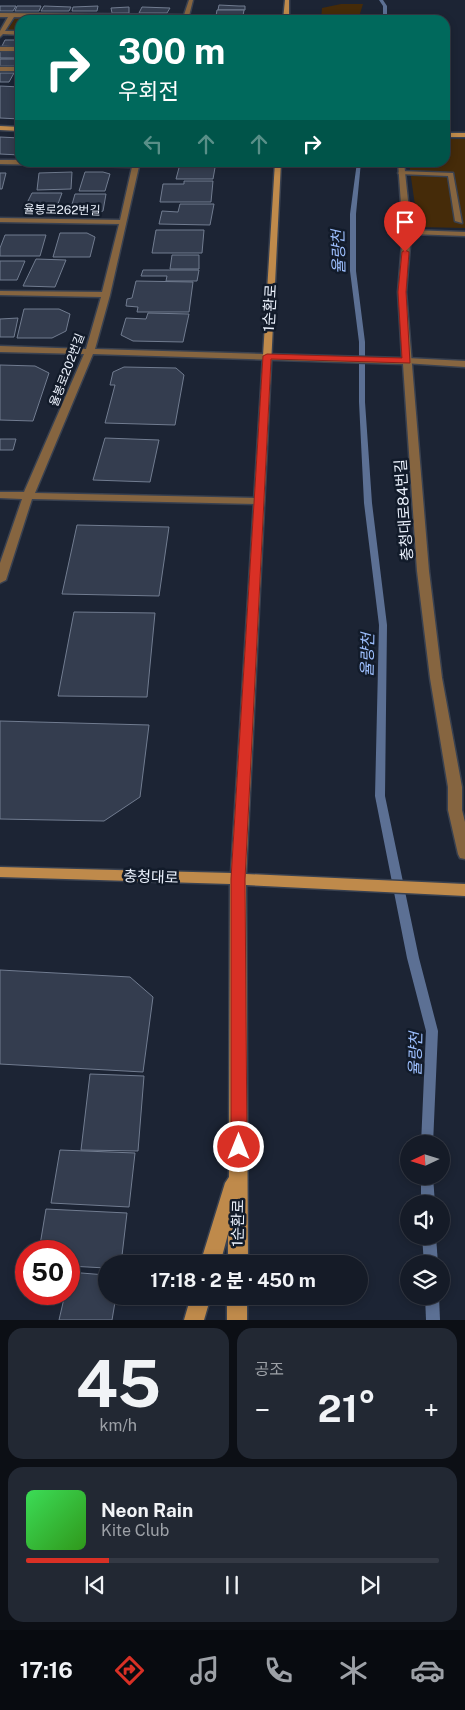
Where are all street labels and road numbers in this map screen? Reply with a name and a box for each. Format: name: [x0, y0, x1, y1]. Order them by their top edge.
street label: 율봉로262번길: [23, 202, 101, 218]
street label: 1순환로: [260, 284, 279, 332]
street label: 율봉로202번길: [47, 332, 87, 408]
street label: 충청대로84번길: [391, 459, 416, 561]
street label: 충청대로: [123, 867, 179, 886]
street label: 1순환로: [229, 1199, 246, 1247]

